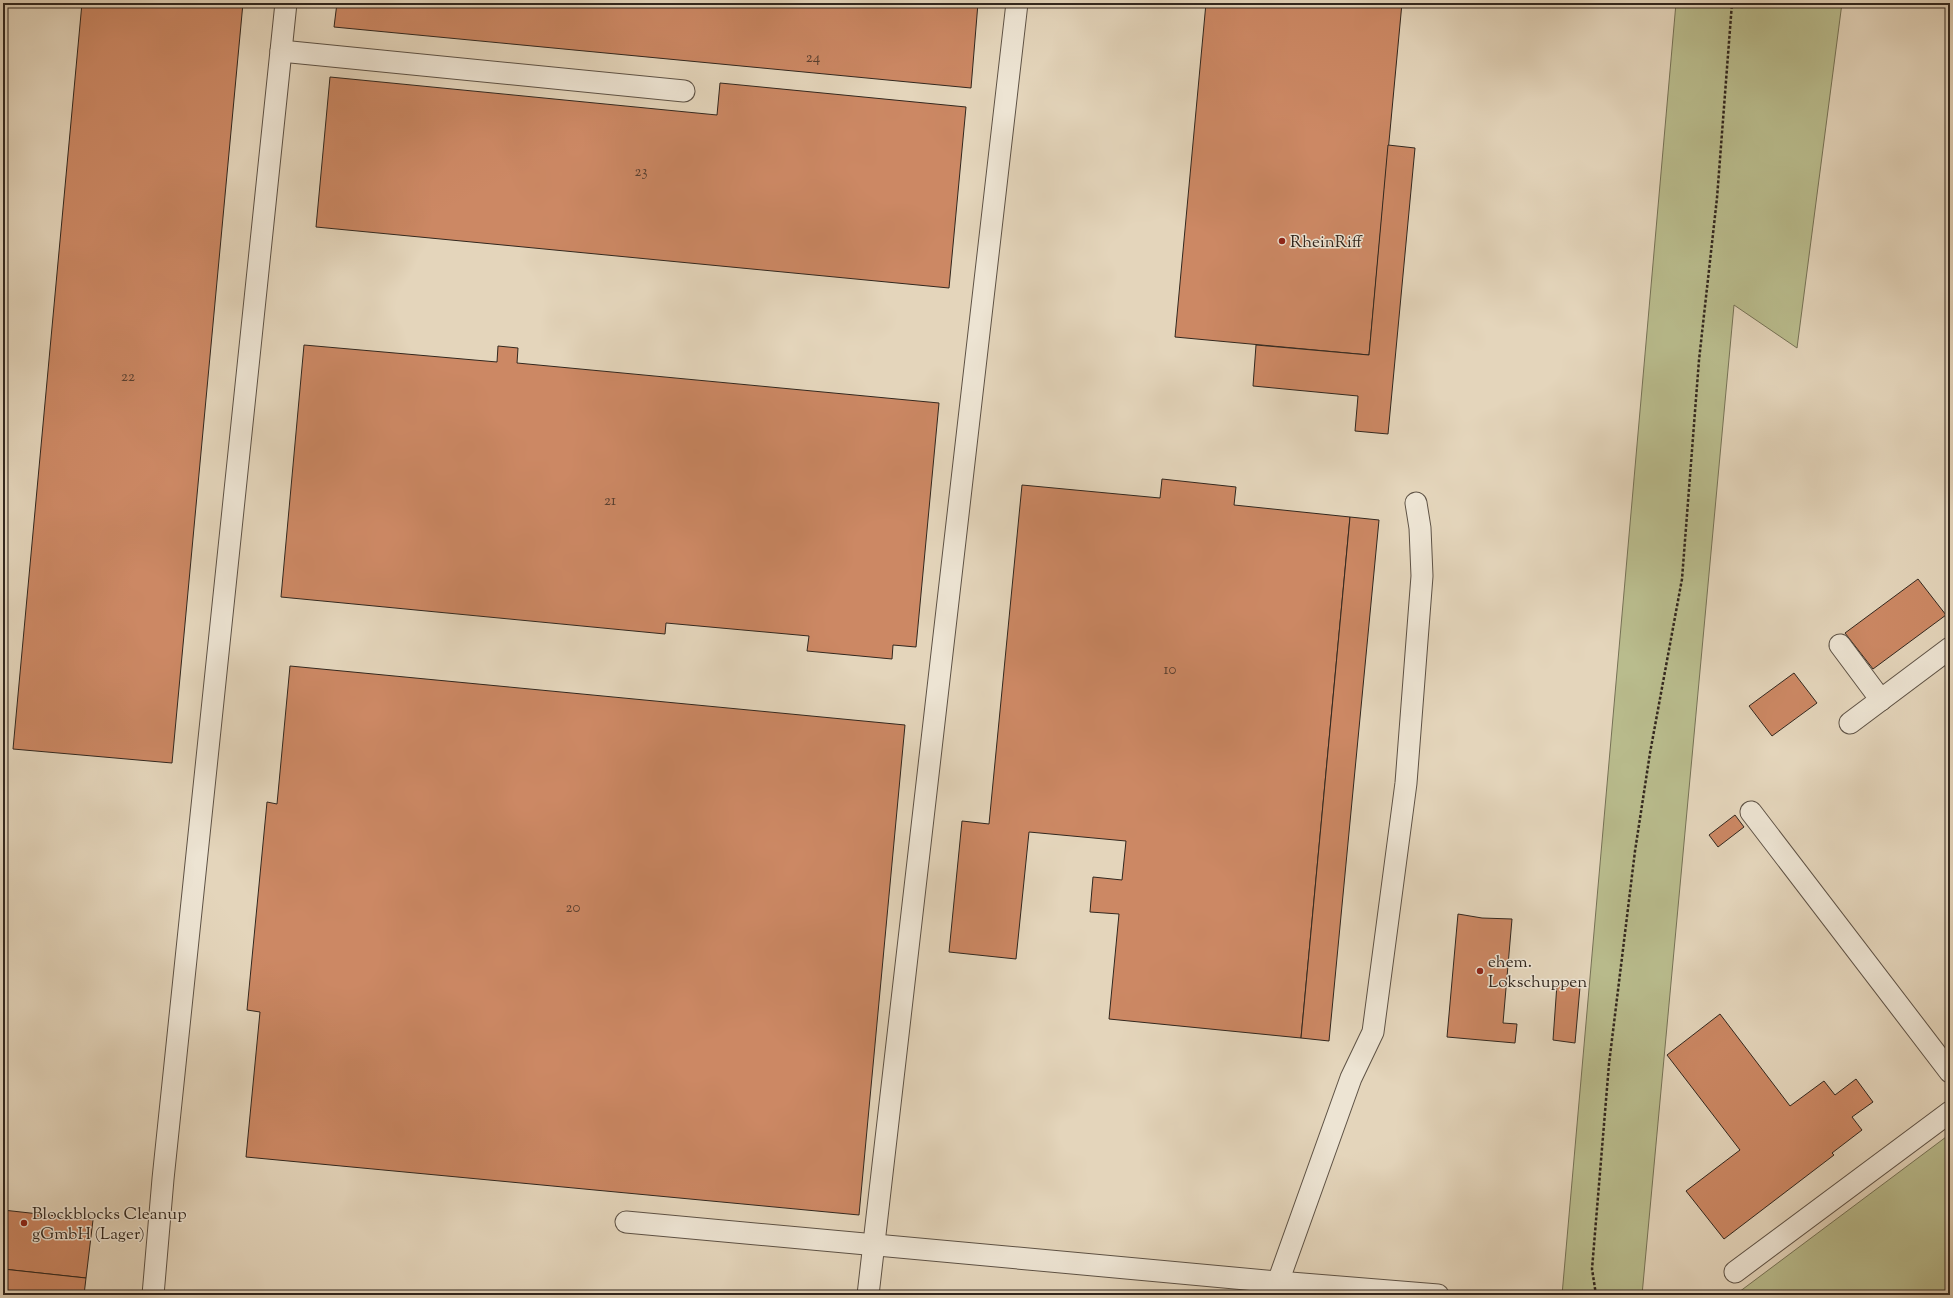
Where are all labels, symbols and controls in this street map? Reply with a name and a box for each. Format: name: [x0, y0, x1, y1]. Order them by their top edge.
house number: 24: [806, 48, 821, 69]
house number: 23: [634, 162, 648, 183]
place label: RheinRiff: [1290, 231, 1363, 255]
marker: RheinRiff: [1277, 236, 1287, 246]
house number: 22: [121, 367, 135, 388]
house number: 21: [604, 491, 616, 512]
house number: 10: [1164, 660, 1177, 681]
house number: 20: [566, 898, 581, 919]
place label: ehem. Lokschuppen: [1488, 951, 1587, 995]
marker: ehem. Lokschuppen: [1475, 966, 1485, 976]
place label: Blockblocks Cleanup gGmbH (Lager): [32, 1203, 187, 1247]
marker: Blockblocks Cleanup gGmbH (Lager): [19, 1218, 29, 1228]

